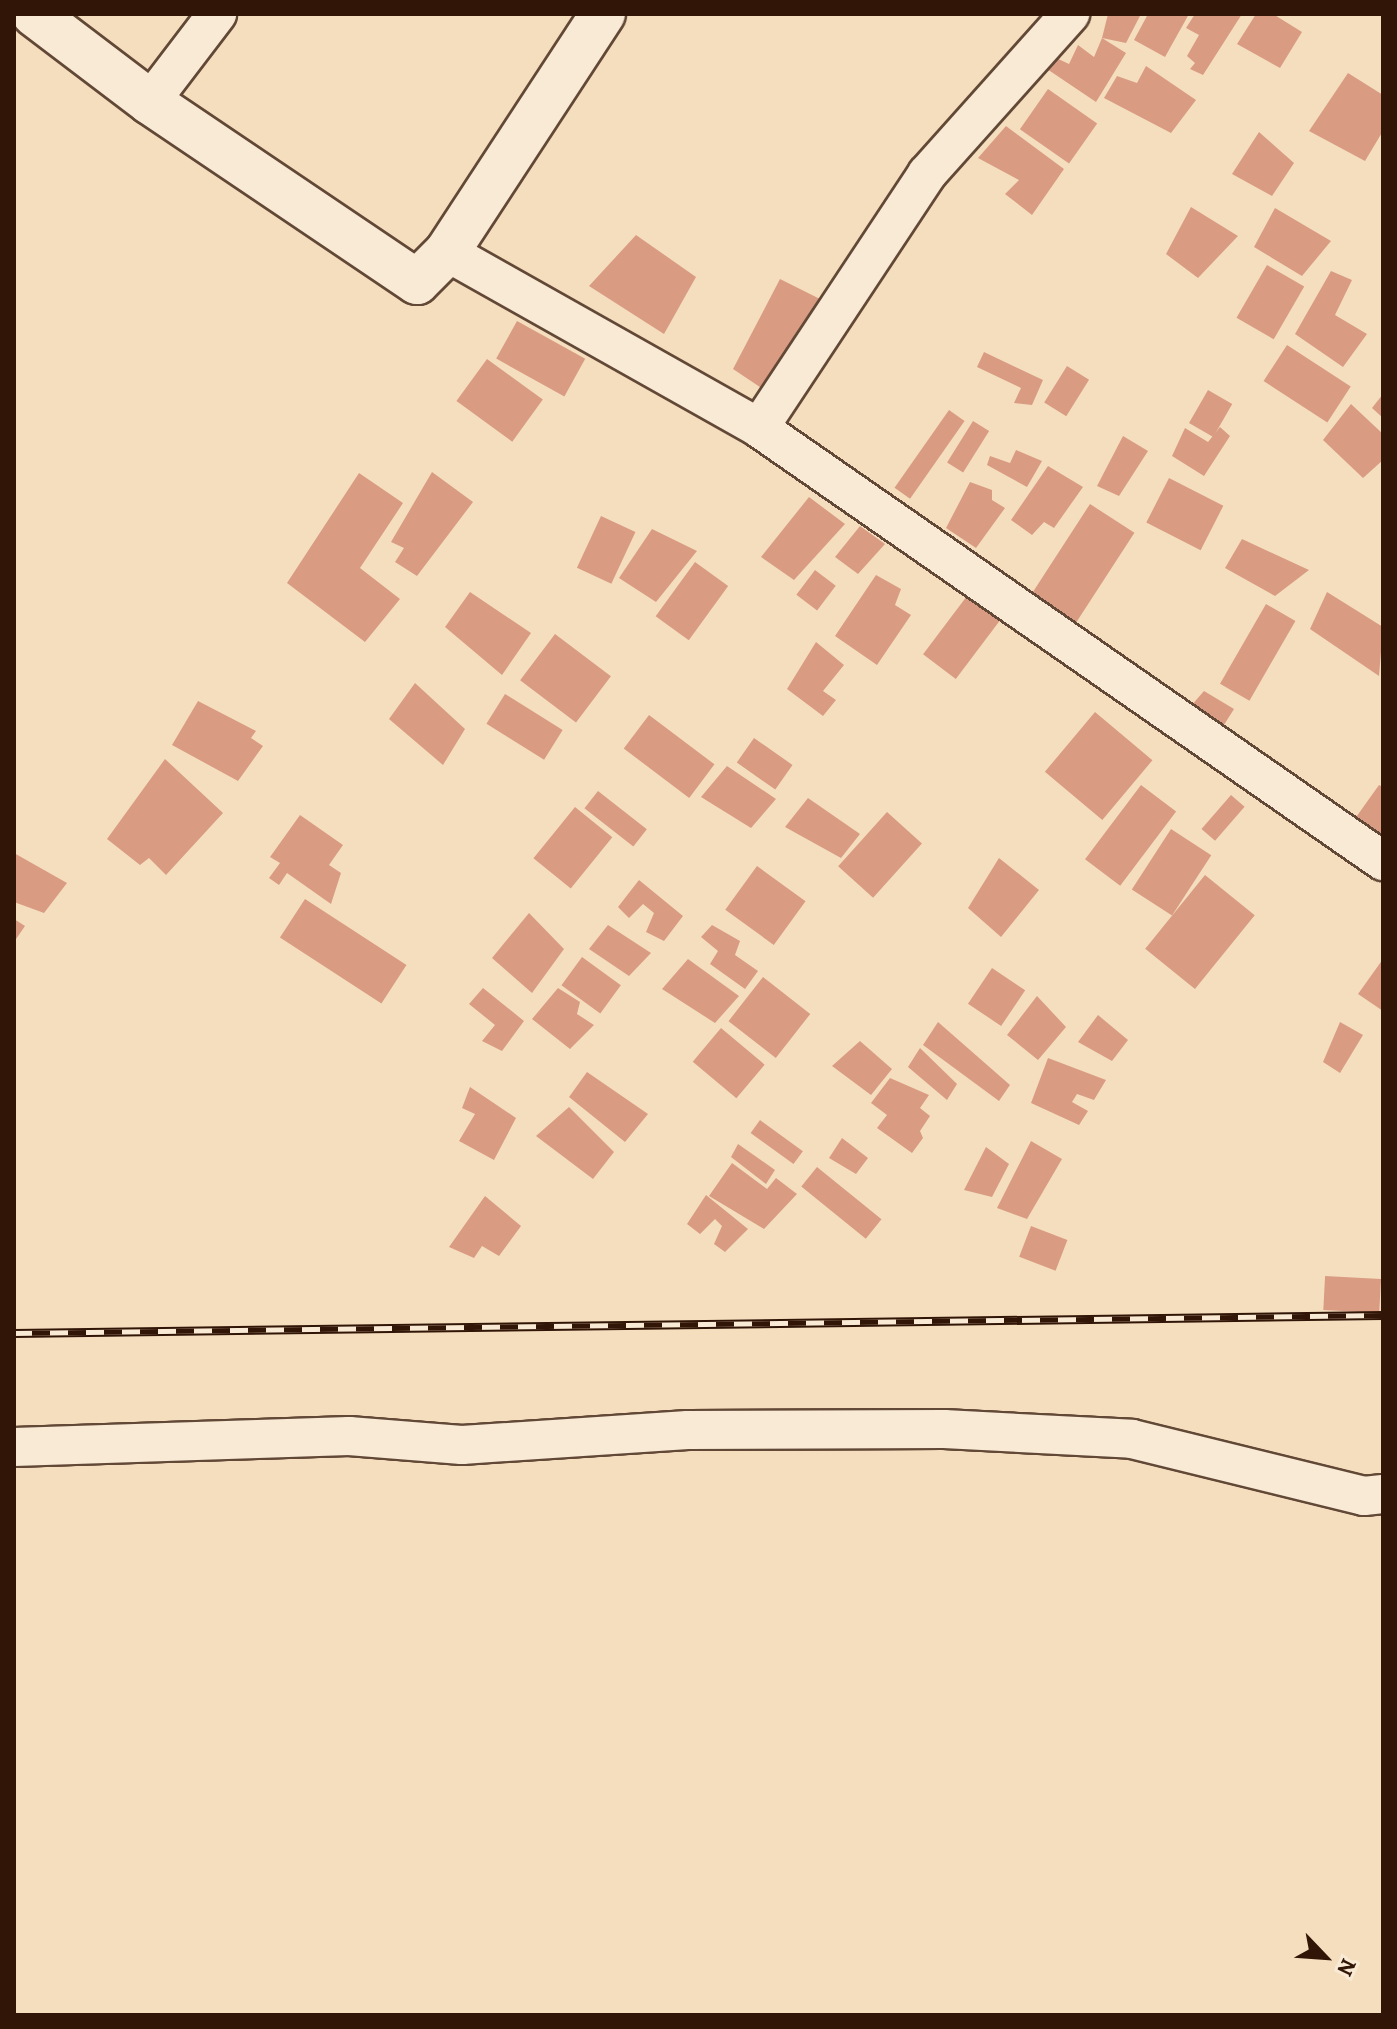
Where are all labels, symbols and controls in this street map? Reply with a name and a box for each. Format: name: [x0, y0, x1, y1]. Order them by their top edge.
north arrow: [1285, 1917, 1365, 1997]
text: N: [1330, 1954, 1364, 1981]

